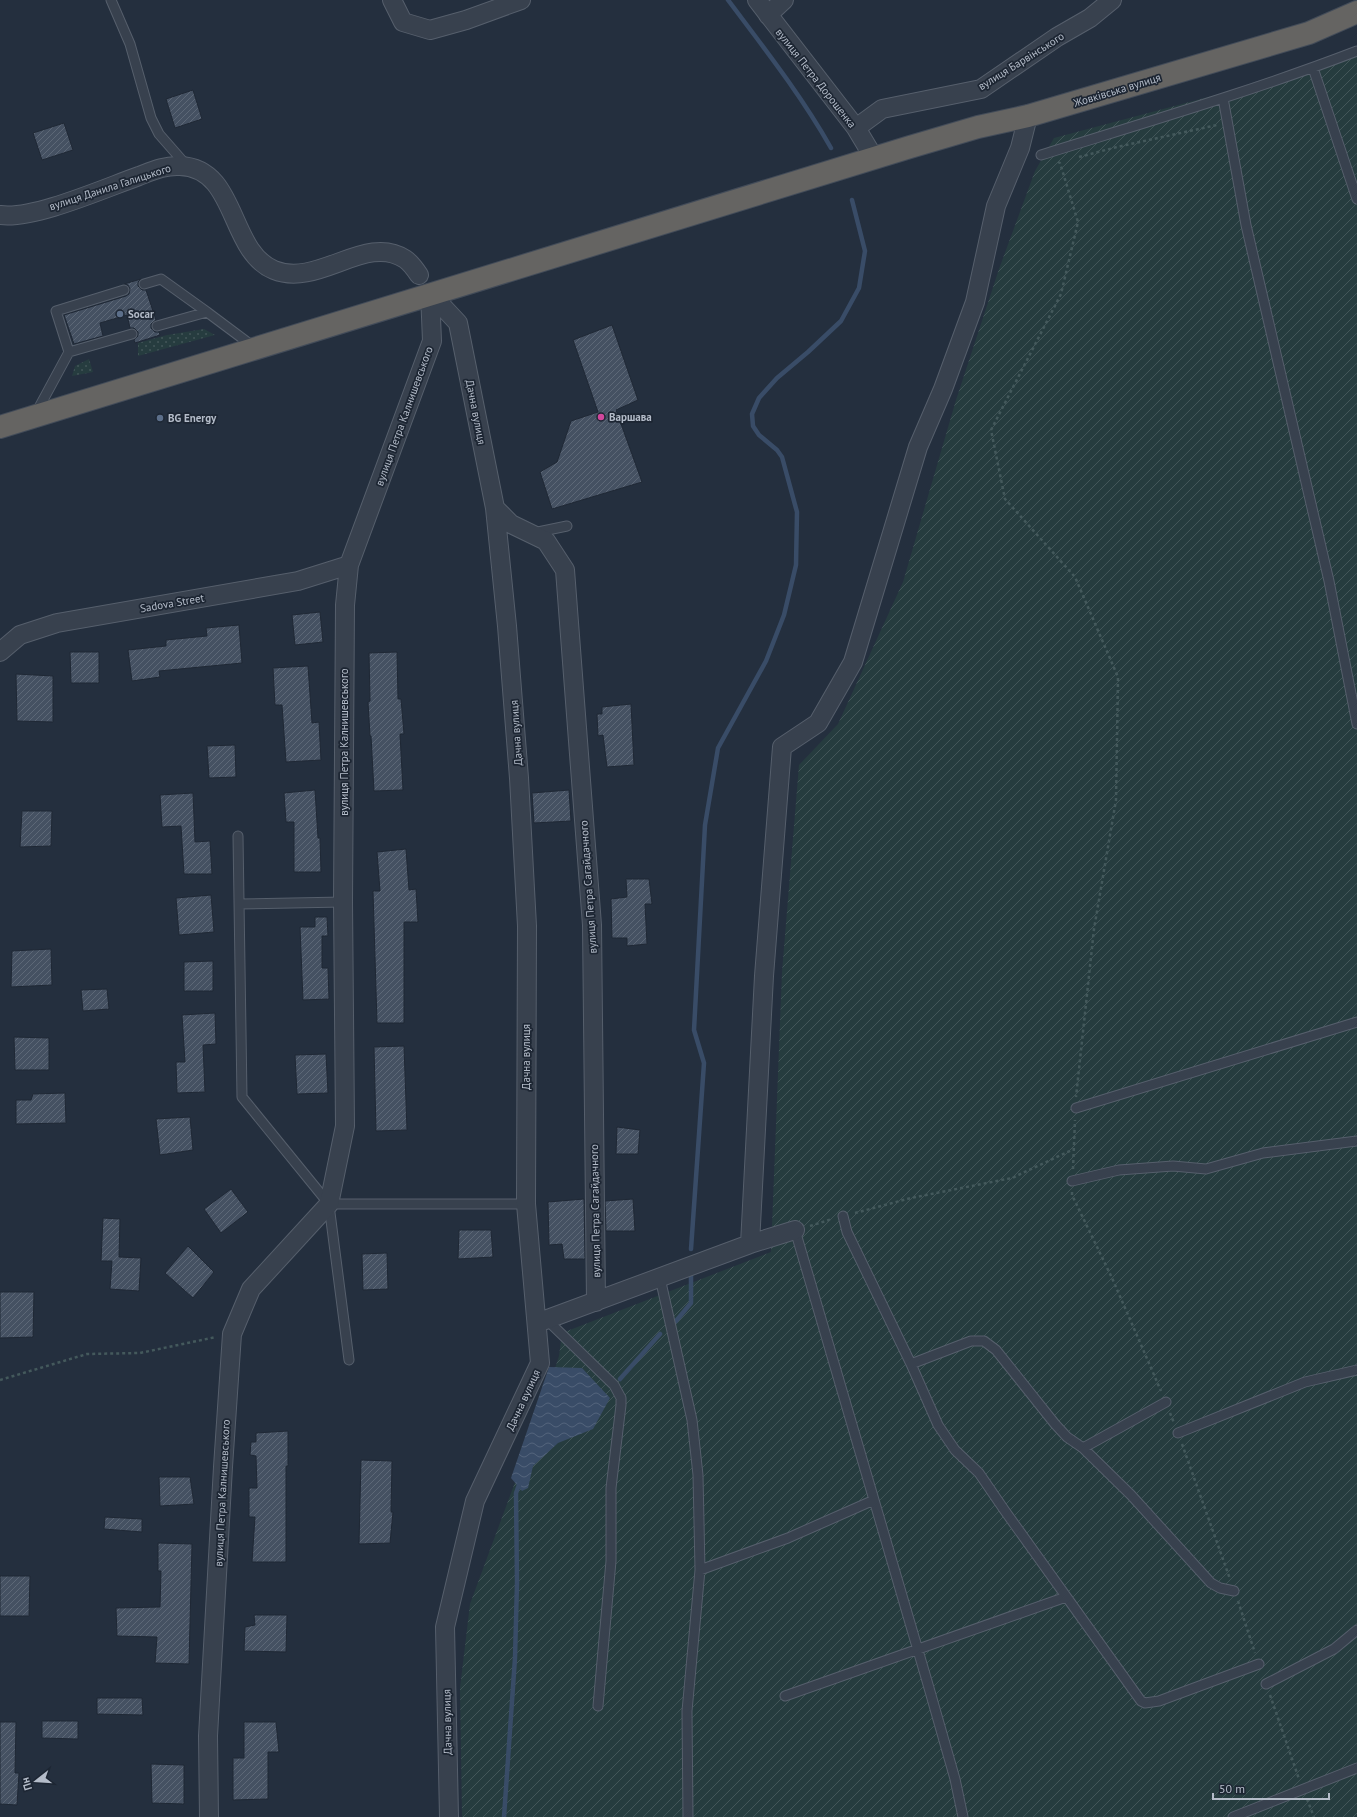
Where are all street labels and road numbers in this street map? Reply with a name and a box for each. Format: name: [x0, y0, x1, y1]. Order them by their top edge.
street label: вулиця Петра Дорошенка: [773, 25, 859, 131]
street label: вулиця Барвінського: [975, 29, 1067, 93]
street label: Жовківська вулиця: [1071, 70, 1162, 110]
street label: вулиця Данила Галицького: [47, 161, 173, 213]
street label: вулиця Петра Калнишевського: [372, 344, 436, 488]
street label: Дачна вулиця: [463, 378, 489, 446]
street label: Sadova Street: [139, 590, 205, 616]
street label: вулиця Петра Калнишевського: [337, 668, 351, 816]
street label: Дачна вулиця: [507, 700, 525, 766]
street label: вулиця Петра Сагайдачного: [576, 820, 600, 954]
street label: Дачна вулиця: [519, 1024, 533, 1090]
street label: вулиця Петра Сагайдачного: [587, 1144, 603, 1278]
street label: Дачна вулиця: [503, 1367, 543, 1433]
street label: вулиця Петра Калнишевського: [211, 1419, 233, 1567]
street label: Дачна вулиця: [439, 1689, 455, 1755]

